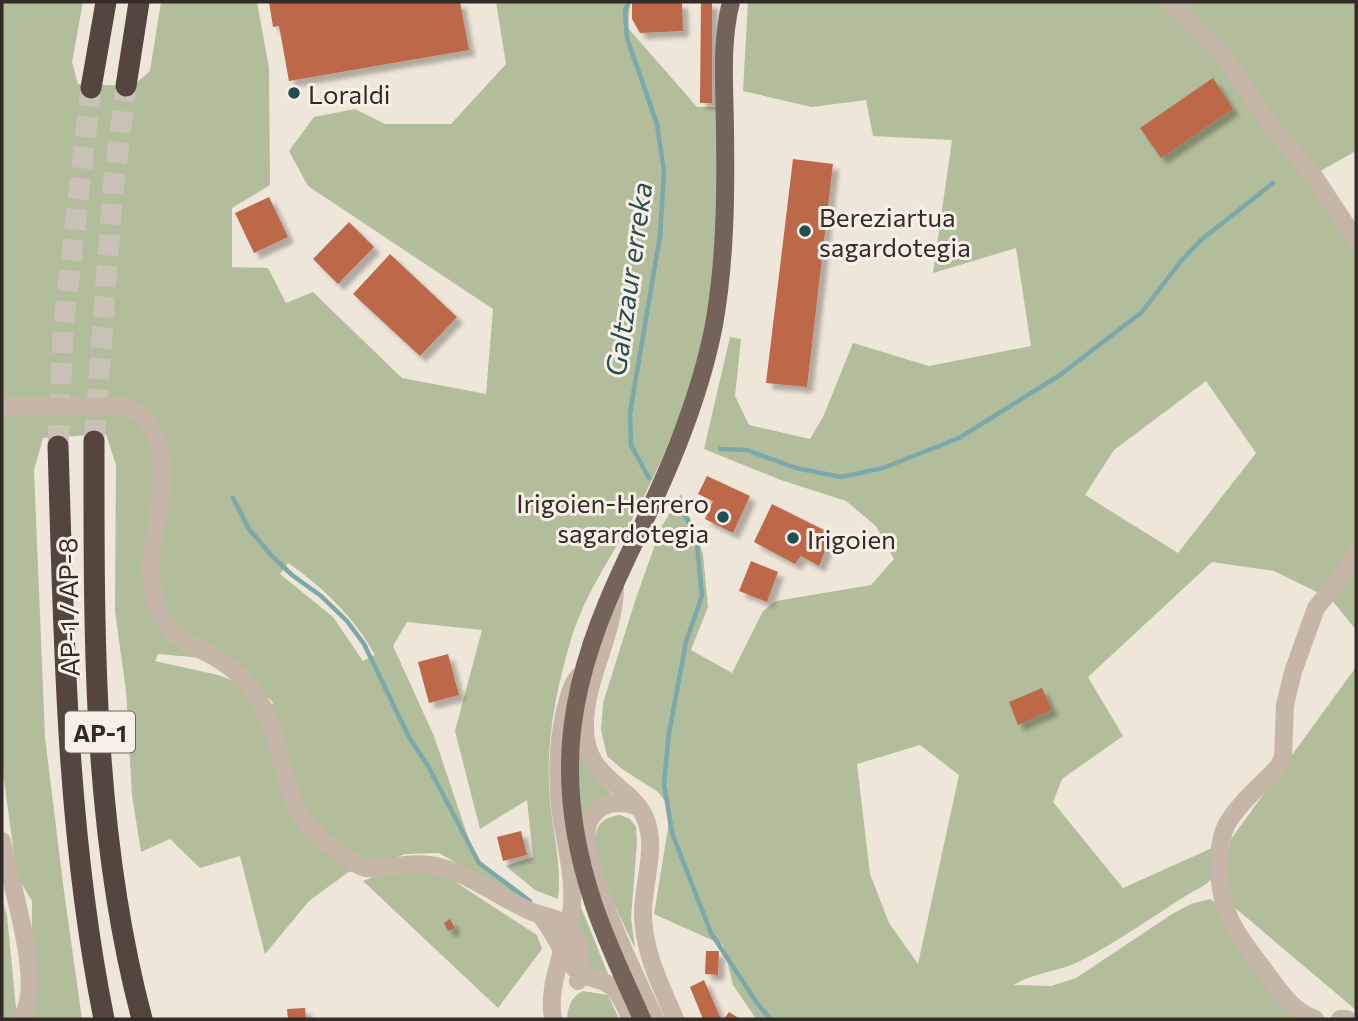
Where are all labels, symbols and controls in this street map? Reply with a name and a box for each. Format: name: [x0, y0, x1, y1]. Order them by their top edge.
place label: Loraldi: [308, 78, 390, 109]
marker: Loraldi: [286, 85, 302, 101]
water label: Galtzaur erreka: [598, 180, 658, 378]
place label: Bereziartua sagardotegia: [819, 201, 971, 262]
marker: Bereziartua sagardotegia: [797, 223, 813, 239]
place label: Irigoien-Herrero sagardotegia: [516, 487, 709, 548]
marker: Irigoien-Herrero sagardotegia: [715, 509, 731, 525]
place label: Irigoien: [807, 523, 896, 554]
marker: Irigoien: [785, 530, 801, 546]
street label: AP-1 / AP-8: [51, 537, 85, 677]
road number: AP-1: [65, 712, 135, 752]

